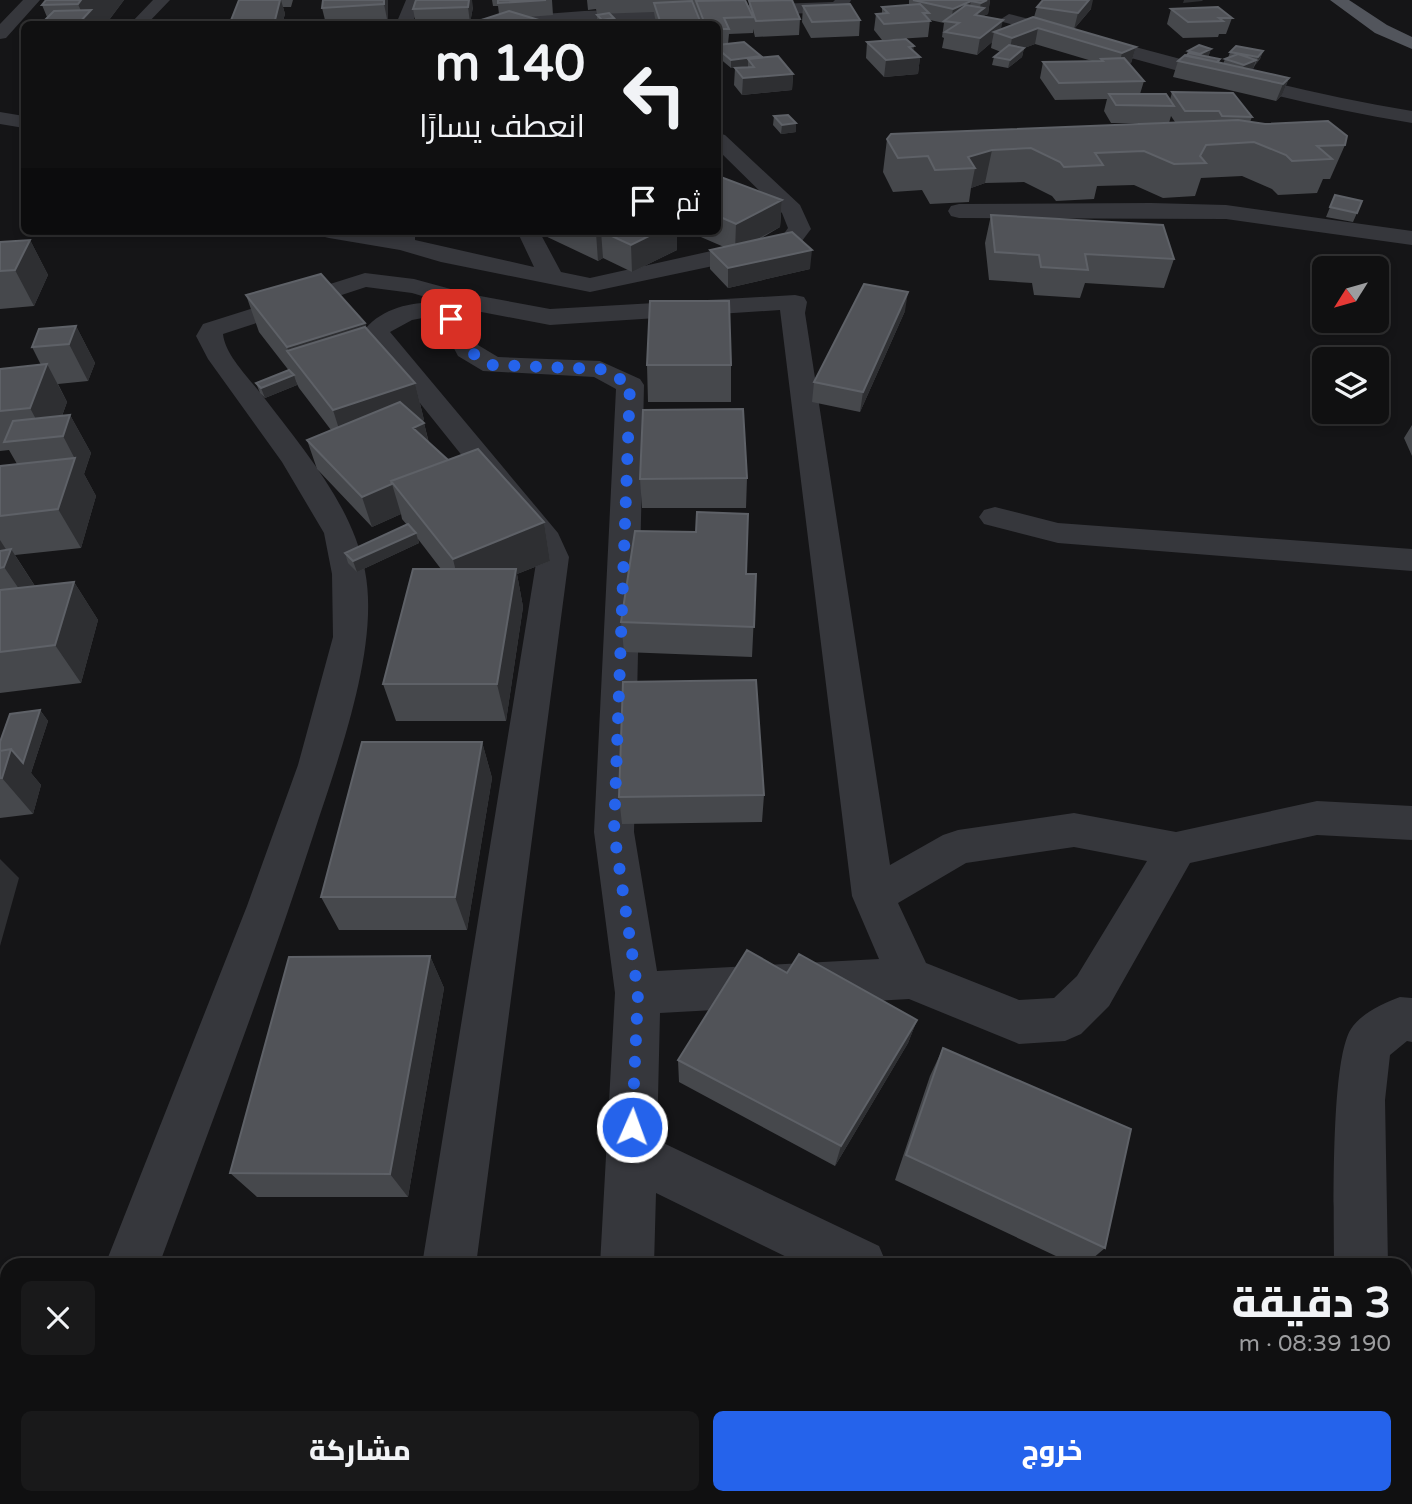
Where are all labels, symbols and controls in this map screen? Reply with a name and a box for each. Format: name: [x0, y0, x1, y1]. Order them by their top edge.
text: 140 m: [435, 35, 585, 94]
icon: left: [609, 49, 700, 140]
text: انعطف يسارًا: [419, 108, 585, 146]
icon: arrive: [624, 182, 662, 220]
text: ثم: [676, 187, 700, 218]
north arrow: [1312, 256, 1390, 332]
map controls: [1312, 256, 1389, 424]
pin: [421, 289, 481, 349]
icon: arrive: [432, 300, 470, 338]
button: layers: [1312, 347, 1389, 424]
position arrow: [595, 1090, 669, 1164]
text: 3 دقيقة: [1232, 1278, 1391, 1329]
button: close: [21, 1281, 95, 1355]
text: 190 m · 08:39: [1239, 1330, 1391, 1358]
button: مشاركة: [21, 1411, 699, 1491]
button: خروج: [713, 1411, 1391, 1491]

